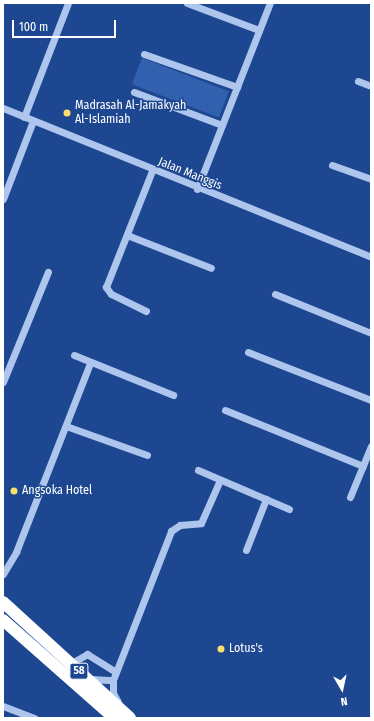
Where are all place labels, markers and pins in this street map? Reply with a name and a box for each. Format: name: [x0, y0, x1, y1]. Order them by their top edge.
place label: Madrasah Al-Jamakyah Al-Islamiah: [75, 99, 186, 127]
marker: Madrasah Al-Jamakyah Al-Islamiah: [62, 108, 72, 118]
place label: Angsoka Hotel: [22, 484, 92, 498]
marker: Angsoka Hotel: [9, 486, 19, 496]
place label: Lotus's: [229, 642, 263, 656]
marker: Lotus's: [216, 644, 226, 654]

